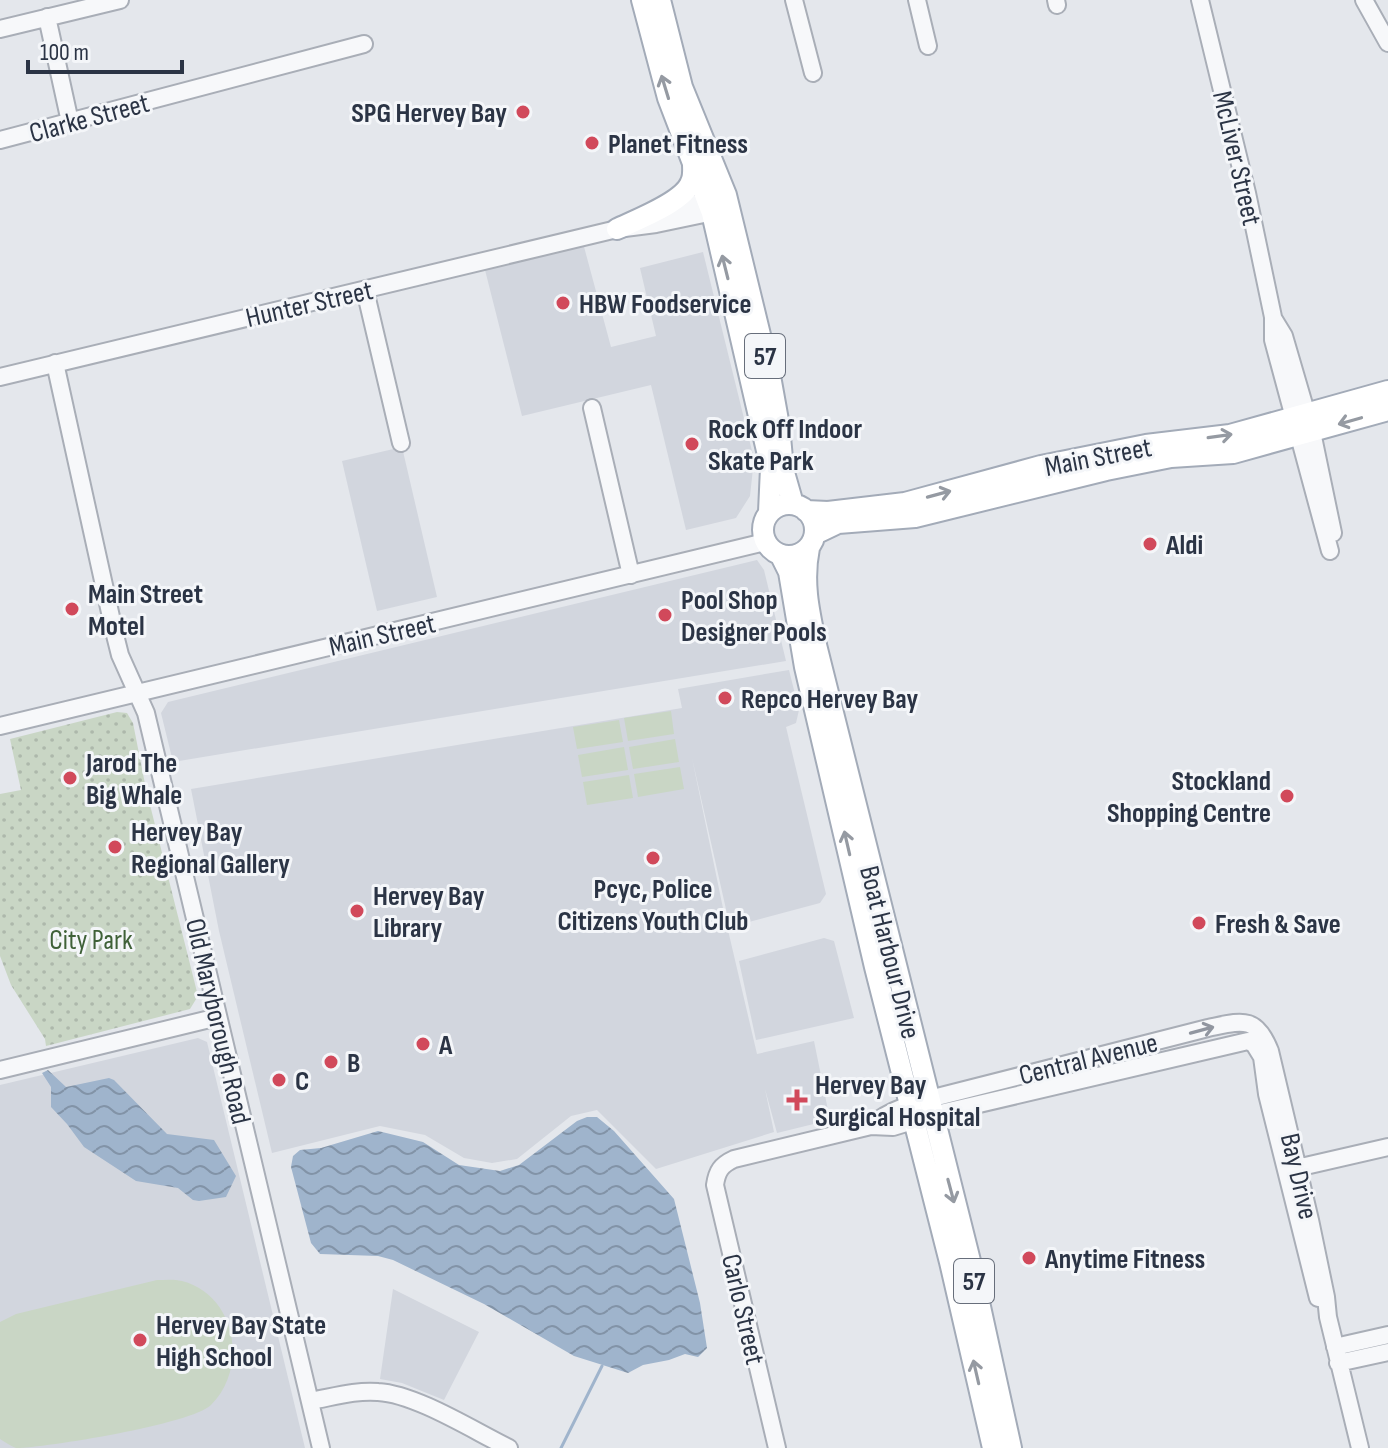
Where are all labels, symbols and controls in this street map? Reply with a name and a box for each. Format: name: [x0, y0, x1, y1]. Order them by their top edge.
scale bar: [28, 24, 182, 74]
text: 100 m: [40, 38, 89, 67]
one-way arrow: [657, 75, 672, 101]
street label: Clarke Street: [26, 87, 153, 150]
street label: McLiver Street: [1205, 88, 1268, 229]
place label: SPG Hervey Bay: [351, 97, 507, 130]
marker: SPG Hervey Bay: [514, 103, 532, 121]
place label: Planet Fitness: [608, 128, 748, 161]
marker: Planet Fitness: [583, 134, 601, 152]
one-way arrow: [717, 254, 732, 280]
street label: Hunter Street: [243, 274, 376, 335]
place label: HBW Foodservice: [579, 288, 751, 321]
marker: HBW Foodservice: [554, 294, 572, 312]
road number: 57: [745, 334, 785, 378]
place label: Rock Off Indoor Skate Park: [708, 413, 862, 478]
one-way arrow: [1337, 414, 1363, 429]
one-way arrow: [1207, 428, 1232, 443]
street label: Main Street: [1042, 431, 1155, 484]
marker: Rock Off Indoor Skate Park: [683, 435, 701, 453]
one-way arrow: [925, 485, 951, 500]
place label: Aldi: [1165, 529, 1203, 562]
marker: Aldi: [1141, 535, 1159, 553]
place label: Main Street Motel: [88, 578, 203, 643]
place label: Pool Shop Designer Pools: [681, 584, 827, 649]
marker: Main Street Motel: [63, 600, 81, 618]
marker: Pool Shop Designer Pools: [656, 606, 674, 624]
street label: Main Street: [326, 607, 439, 664]
place label: Repco Hervey Bay: [741, 683, 919, 716]
marker: Repco Hervey Bay: [716, 689, 734, 707]
place label: Jarod The Big Whale: [85, 747, 182, 812]
place label: Stockland Shopping Centre: [1107, 765, 1271, 830]
marker: Jarod The Big Whale: [61, 769, 79, 787]
marker: Stockland Shopping Centre: [1278, 787, 1296, 805]
place label: Hervey Bay Regional Gallery: [131, 816, 290, 881]
one-way arrow: [838, 830, 853, 856]
marker: Hervey Bay Regional Gallery: [106, 838, 124, 856]
marker: Pcyc, Police Citizens Youth Club: [644, 849, 662, 867]
street label: Boat Harbour Drive: [852, 862, 927, 1042]
place label: Pcyc, Police Citizens Youth Club: [557, 873, 749, 938]
place label: Hervey Bay Library: [373, 880, 485, 945]
marker: Hervey Bay Library: [348, 902, 366, 920]
place label: Fresh & Save: [1215, 908, 1341, 941]
marker: Fresh & Save: [1190, 914, 1208, 932]
street label: Old Maryborough Road: [178, 915, 257, 1127]
park label: City Park: [49, 924, 133, 957]
one-way arrow: [1188, 1022, 1214, 1037]
street label: Central Avenue: [1016, 1026, 1161, 1093]
place label: A: [438, 1029, 453, 1062]
marker: A: [414, 1035, 432, 1053]
place label: B: [347, 1047, 360, 1080]
marker: B: [322, 1053, 340, 1071]
place label: C: [295, 1065, 309, 1098]
place label: Hervey Bay Surgical Hospital: [815, 1069, 981, 1134]
marker: C: [270, 1071, 288, 1089]
marker: Hervey Bay Surgical Hospital: [786, 1089, 808, 1111]
street label: Bay Drive: [1273, 1130, 1324, 1223]
one-way arrow: [944, 1177, 959, 1203]
place label: Anytime Fitness: [1044, 1243, 1205, 1276]
marker: Anytime Fitness: [1020, 1249, 1038, 1267]
street label: Carlo Street: [714, 1251, 771, 1368]
road number: 57: [954, 1259, 994, 1303]
place label: Hervey Bay State High School: [156, 1309, 326, 1374]
marker: Hervey Bay State High School: [131, 1331, 149, 1349]
one-way arrow: [967, 1360, 982, 1385]

